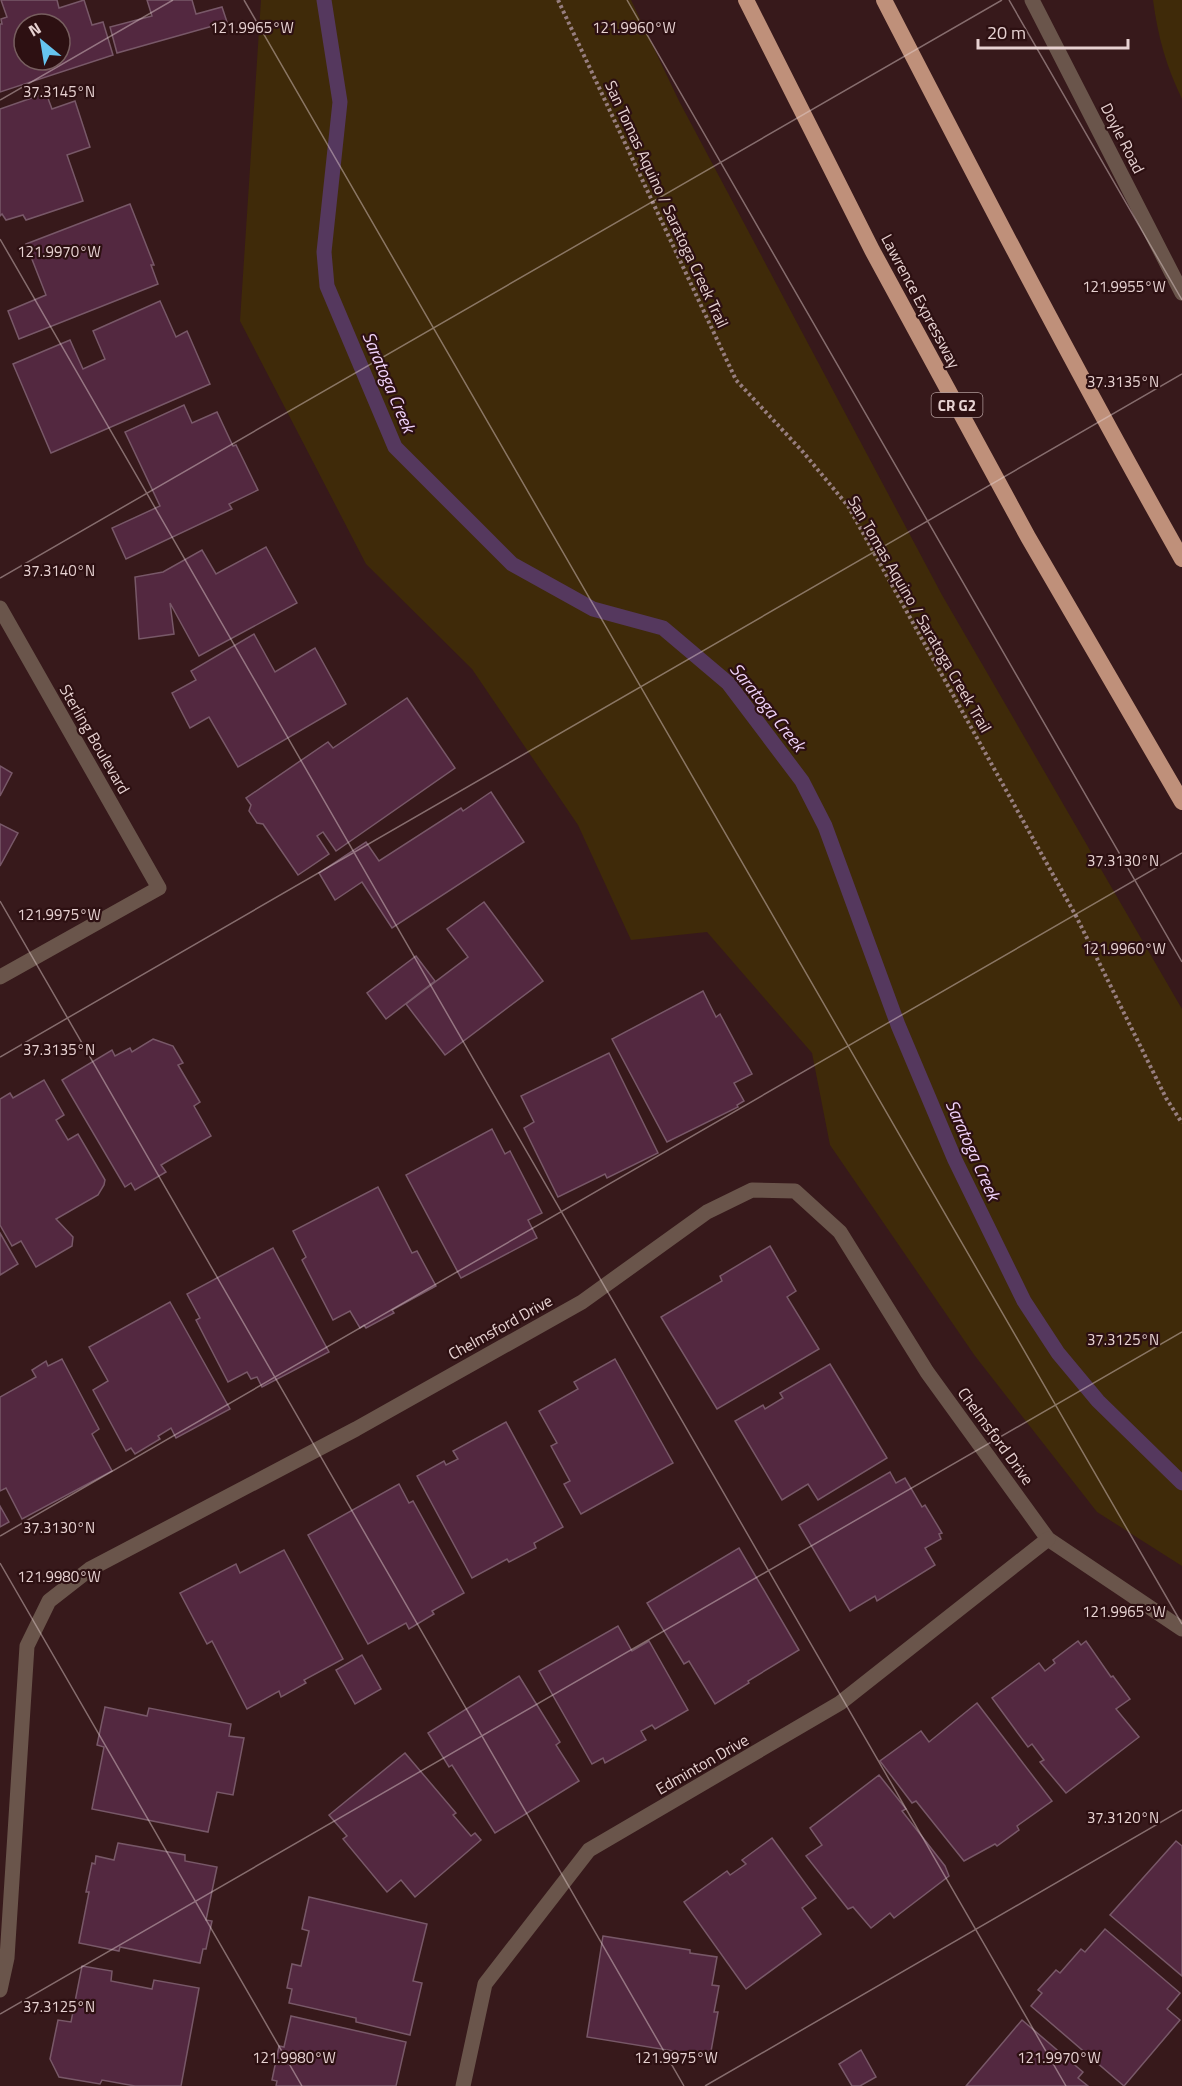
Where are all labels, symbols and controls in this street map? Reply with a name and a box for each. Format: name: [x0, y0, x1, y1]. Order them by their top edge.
north arrow: [12, 12, 72, 72]
scale bar: [978, 12, 1128, 50]
text: N: [24, 16, 45, 42]
text: 121.9965°W: [210, 16, 294, 39]
text: 121.9960°W: [592, 16, 676, 39]
text: 20 m: [987, 19, 1026, 46]
street label: San Tomas Aquino / Saratoga Creek Trail: [599, 76, 735, 332]
text: 37.3145°N: [23, 80, 95, 103]
street label: Doyle Road: [1095, 99, 1151, 177]
street label: Lawrence Expressway: [875, 230, 967, 373]
text: 121.9970°W: [17, 240, 101, 263]
text: 121.9955°W: [1082, 275, 1166, 298]
water label: Saratoga Creek: [356, 327, 423, 439]
text: 37.3135°N: [1087, 370, 1159, 393]
road number: CR G2: [932, 393, 982, 417]
street label: San Tomas Aquino / Saratoga Creek Trail: [842, 491, 998, 737]
text: 37.3140°N: [23, 559, 95, 582]
water label: Saratoga Creek: [724, 657, 814, 759]
street label: Sterling Boulevard: [54, 680, 136, 798]
text: 37.3130°N: [1087, 849, 1159, 872]
text: 121.9975°W: [17, 903, 101, 926]
text: 121.9960°W: [1082, 937, 1166, 960]
text: 37.3135°N: [23, 1038, 95, 1061]
water label: Saratoga Creek: [939, 1095, 1008, 1206]
street label: Chelmsford Drive: [444, 1288, 556, 1366]
text: 37.3125°N: [1087, 1328, 1159, 1351]
street label: Chelmsford Drive: [952, 1382, 1040, 1490]
text: 37.3130°N: [23, 1516, 95, 1539]
text: 121.9980°W: [17, 1565, 101, 1588]
text: 121.9965°W: [1082, 1600, 1166, 1623]
street label: Edminton Drive: [651, 1728, 753, 1800]
text: 37.3120°N: [1087, 1806, 1159, 1829]
text: 37.3125°N: [23, 1995, 95, 2018]
text: 121.9980°W: [252, 2046, 336, 2069]
text: 121.9975°W: [634, 2046, 718, 2069]
text: 121.9970°W: [1017, 2046, 1101, 2069]

